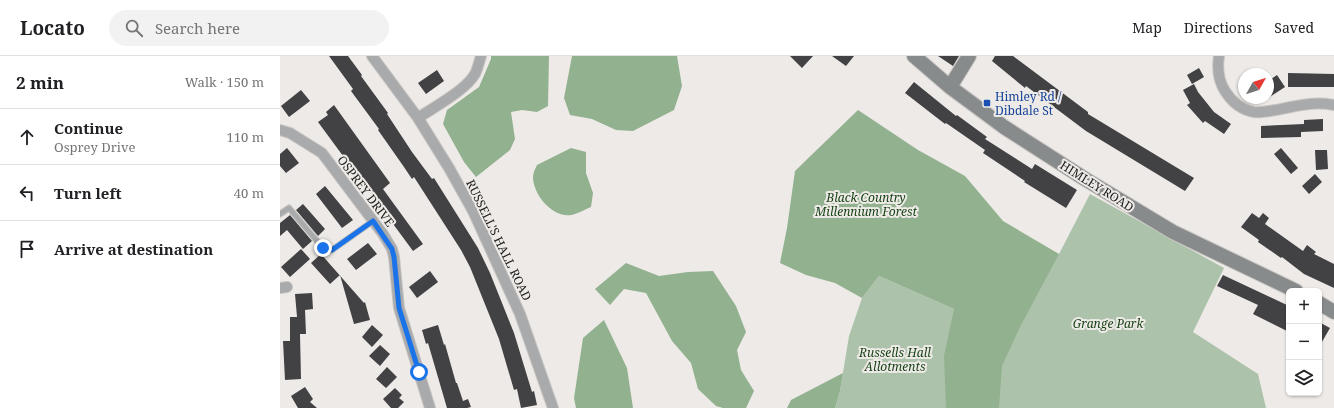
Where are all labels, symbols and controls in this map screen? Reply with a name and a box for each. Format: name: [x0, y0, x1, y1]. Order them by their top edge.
search box: [109, 10, 389, 46]
text: Locato: [20, 15, 85, 41]
icon: search: [123, 17, 145, 39]
text: Search here: [155, 18, 240, 38]
text: Map: [1132, 18, 1162, 37]
text: Directions: [1184, 18, 1252, 37]
text: Saved: [1274, 18, 1314, 37]
north arrow: [1238, 68, 1274, 104]
text: 2 min: [16, 71, 64, 94]
text: Walk · 150 m: [185, 73, 264, 91]
place label: Himley Rd / Dibdale St: [995, 88, 1062, 119]
marker: Himley Rd / Dibdale St: [982, 98, 992, 108]
text: Continue: [54, 118, 123, 138]
icon: ahead: [16, 126, 38, 148]
text: 110 m: [227, 128, 264, 146]
text: Osprey Drive: [54, 138, 136, 156]
street label: OSPREY DRIVE: [334, 152, 398, 230]
street label: HIMLEY ROAD: [1057, 157, 1137, 216]
street label: RUSSELL'S HALL ROAD: [462, 177, 536, 304]
icon: left: [16, 182, 38, 204]
text: Turn left: [54, 183, 122, 203]
text: 40 m: [234, 184, 264, 202]
park label: Black Country Millennium Forest: [814, 189, 918, 220]
icon: arrive: [16, 238, 38, 260]
text: Arrive at destination: [54, 239, 213, 259]
route end: [314, 239, 332, 257]
map controls: [1286, 288, 1322, 396]
button: +: [1286, 288, 1322, 324]
park label: Grange Park: [1073, 315, 1144, 332]
button: −: [1286, 324, 1322, 360]
park label: Russells Hall Allotments: [858, 344, 931, 375]
button: layers: [1286, 360, 1322, 396]
route start: [410, 363, 428, 381]

